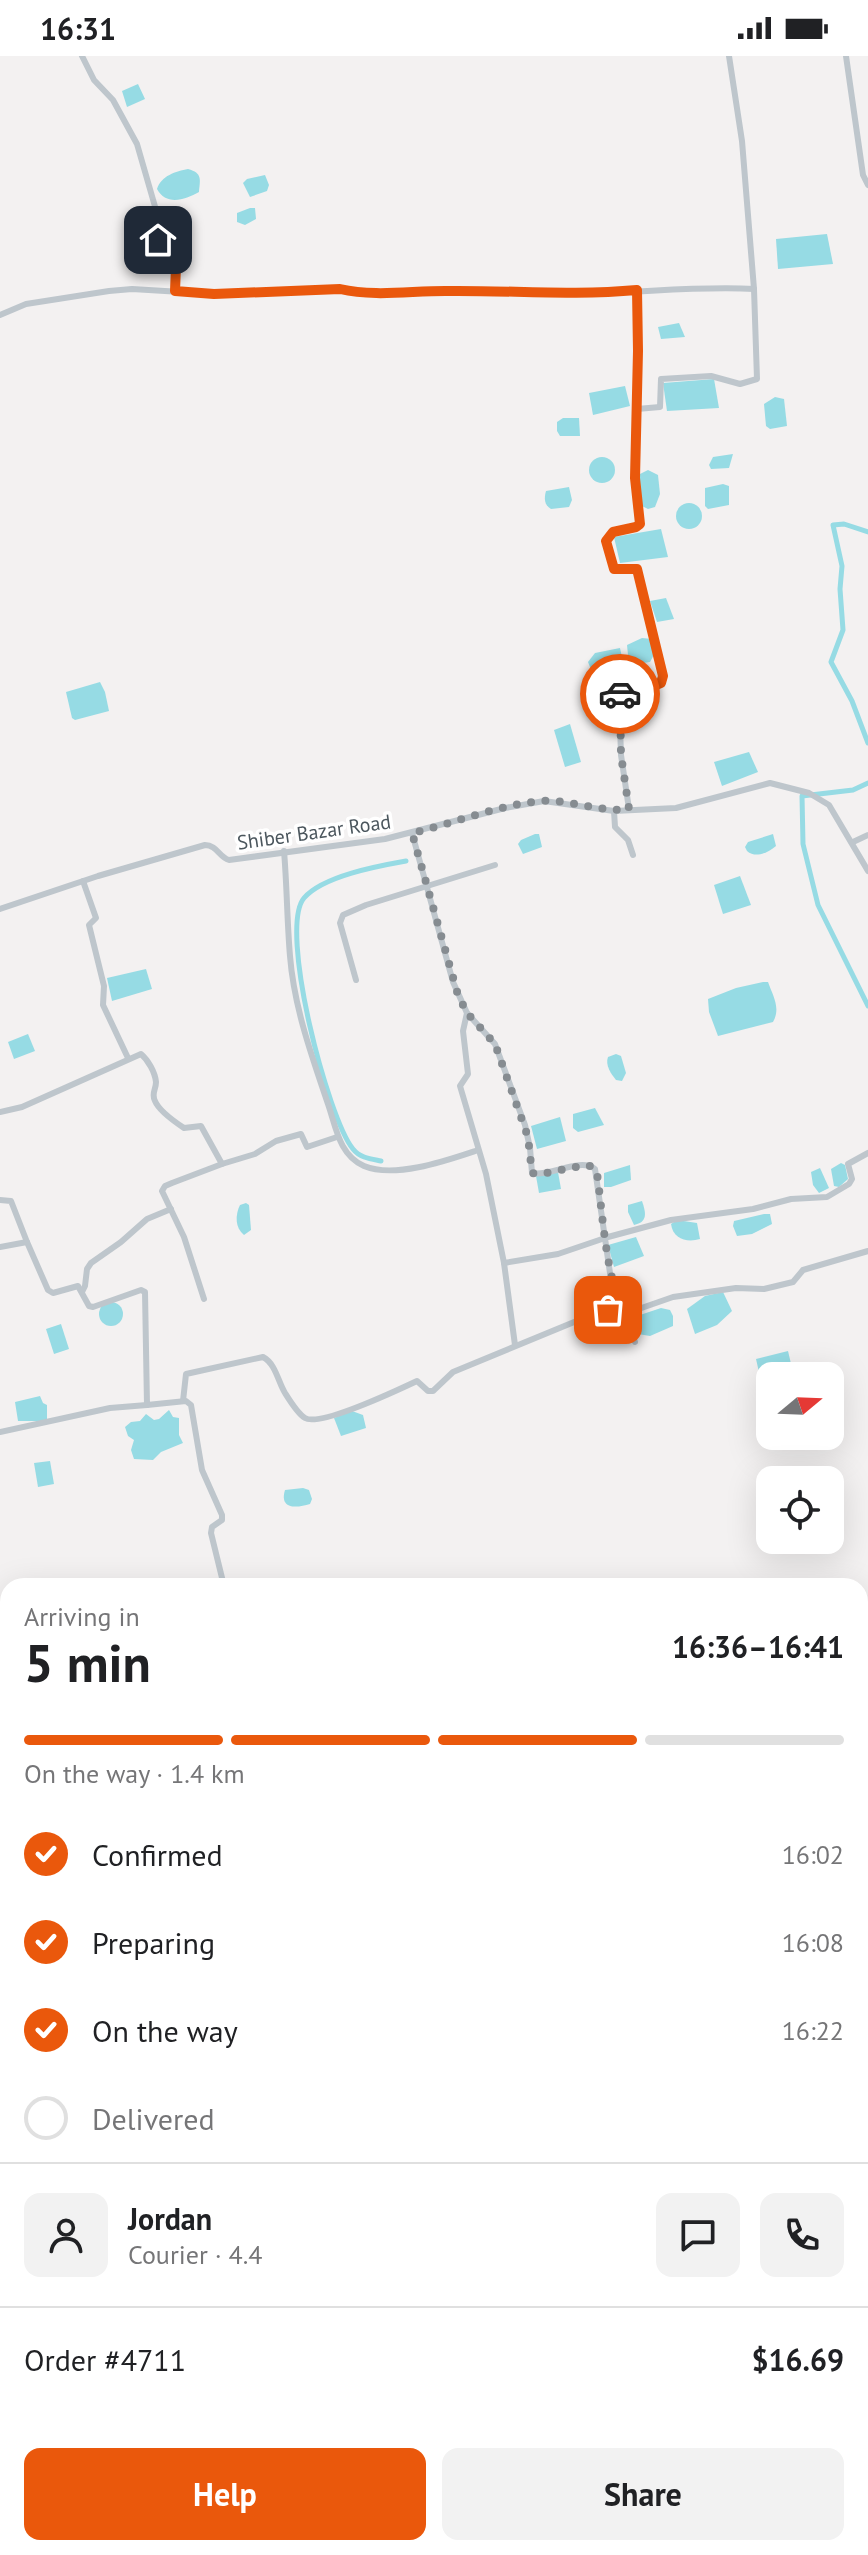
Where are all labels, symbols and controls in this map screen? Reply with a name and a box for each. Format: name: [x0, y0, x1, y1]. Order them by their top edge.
text: 16:31: [40, 9, 116, 48]
pin: [124, 206, 192, 274]
icon: home: [136, 218, 180, 262]
courier: [580, 654, 660, 734]
icon: car: [598, 672, 642, 716]
street label: Shiber Bazar Road: [235, 808, 393, 856]
pin: [574, 1276, 642, 1344]
icon: bag: [586, 1288, 630, 1332]
north arrow: [756, 1362, 844, 1450]
map controls: [756, 1362, 844, 1554]
button: locate: [756, 1466, 844, 1554]
text: Arriving in: [24, 1600, 140, 1633]
text: 16:36–16:41: [672, 1627, 844, 1666]
text: 5 min: [24, 1629, 151, 1696]
text: On the way · 1.4 km: [24, 1757, 245, 1790]
icon: check: [24, 1832, 68, 1876]
text: Confirmed: [92, 1835, 223, 1874]
text: 16:02: [782, 1838, 844, 1871]
icon: check: [24, 1920, 68, 1964]
text: Preparing: [92, 1923, 215, 1962]
text: 16:08: [782, 1926, 844, 1959]
icon: check: [24, 2008, 68, 2052]
text: On the way: [92, 2011, 238, 2050]
text: 16:22: [782, 2014, 844, 2047]
text: Delivered: [92, 2099, 215, 2138]
button: person: [24, 2193, 108, 2277]
button: chat: [656, 2193, 740, 2277]
button: phone: [760, 2193, 844, 2277]
text: Jordan: [128, 2199, 212, 2238]
text: Courier · 4.4: [128, 2238, 262, 2271]
text: Order #4711: [24, 2340, 186, 2379]
text: $16.69: [752, 2340, 844, 2379]
button: Help: [24, 2448, 426, 2540]
button: Share: [442, 2448, 844, 2540]

